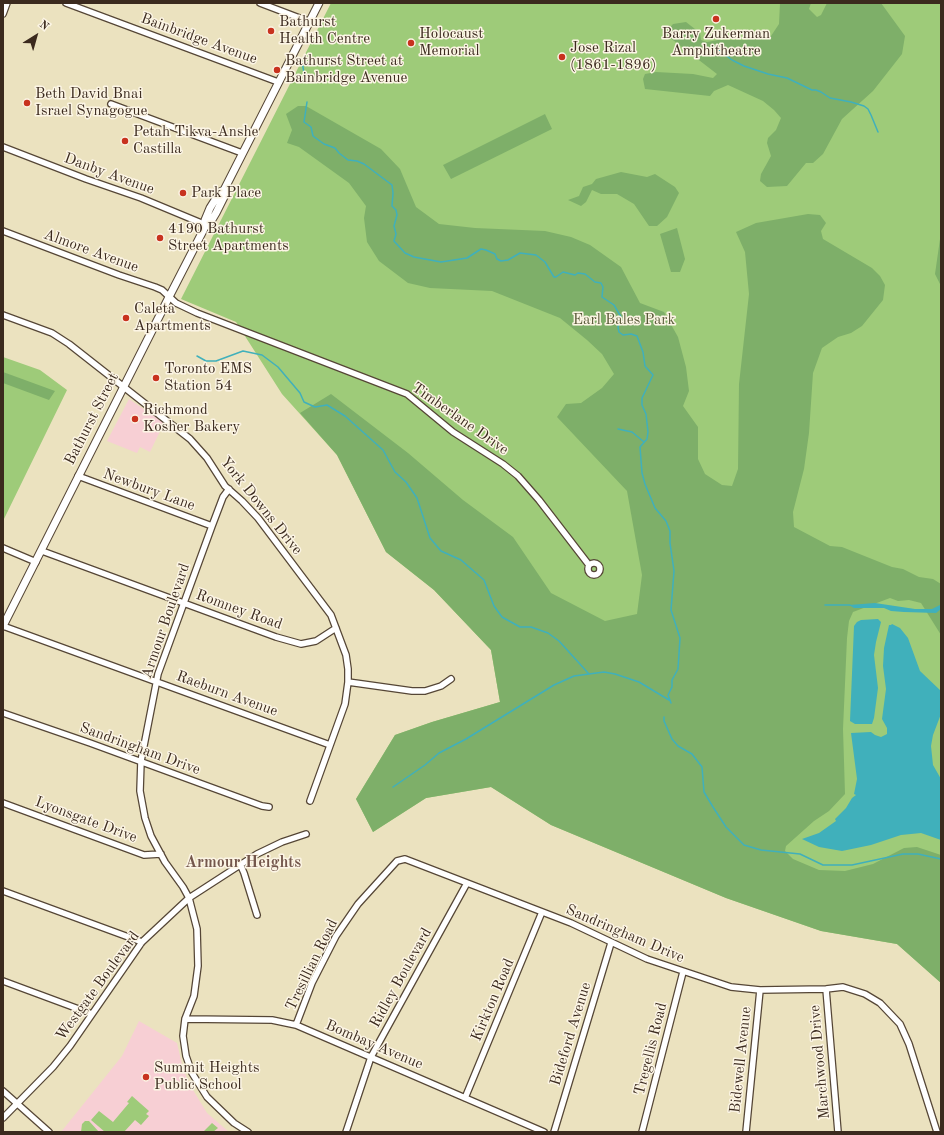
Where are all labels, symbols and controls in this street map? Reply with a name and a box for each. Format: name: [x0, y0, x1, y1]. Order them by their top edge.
street label: Bainbridge Avenue: [138, 10, 260, 68]
place label: Bathurst Health Centre: [279, 13, 370, 48]
marker: Barry Zukerman Amphitheatre: [711, 14, 721, 24]
north arrow: [16, 16, 56, 56]
text: N: [37, 19, 50, 33]
place label: Holocaust Memorial: [419, 25, 483, 60]
place label: Barry Zukerman Amphitheatre: [662, 25, 770, 60]
marker: Bathurst Health Centre: [266, 26, 276, 36]
marker: Holocaust Memorial: [406, 38, 416, 48]
place label: Jose Rizal (1861-1896): [570, 39, 656, 74]
place label: Bathurst Street at Bainbridge Avenue: [285, 52, 407, 87]
marker: Jose Rizal (1861-1896): [557, 52, 567, 62]
marker: Bathurst Street at Bainbridge Avenue: [272, 65, 282, 75]
place label: Beth David Bnai Israel Synagogue: [35, 85, 147, 120]
marker: Beth David Bnai Israel Synagogue: [22, 98, 32, 108]
place label: Petah Tikva-Anshe Castilla: [133, 123, 258, 158]
marker: Petah Tikva-Anshe Castilla: [120, 136, 130, 146]
street label: Danby Avenue: [61, 149, 157, 199]
place label: Park Place: [191, 184, 261, 202]
marker: Park Place: [178, 188, 188, 198]
place label: 4190 Bathurst Street Apartments: [168, 220, 289, 255]
street label: Almore Avenue: [41, 225, 141, 277]
marker: 4190 Bathurst Street Apartments: [155, 233, 165, 243]
place label: Caleta Apartments: [134, 300, 211, 335]
park label: Earl Bales Park: [573, 311, 675, 329]
marker: Caleta Apartments: [121, 313, 131, 323]
place label: Toronto EMS Station 54: [164, 360, 252, 395]
street label: Bathurst Street: [61, 370, 123, 468]
marker: Toronto EMS Station 54: [151, 373, 161, 383]
street label: Timberlane Drive: [408, 379, 512, 459]
place label: Richmond Kosher Bakery: [143, 401, 240, 436]
marker: Richmond Kosher Bakery: [130, 414, 140, 424]
street label: York Downs Drive: [216, 453, 306, 559]
street label: Newbury Lane: [101, 465, 197, 515]
street label: Armour Boulevard: [138, 561, 194, 681]
street label: Romney Road: [193, 586, 285, 634]
street label: Raeburn Avenue: [174, 667, 280, 721]
street label: Sandringham Drive: [77, 719, 203, 779]
street label: Lyonsgate Drive: [33, 793, 139, 847]
district label: Armour Heights: [185, 853, 301, 873]
street label: Sandringham Drive: [563, 901, 687, 967]
street label: Tresillian Road: [282, 916, 342, 1014]
street label: Ridley Boulevard: [366, 925, 436, 1031]
street label: Westgate Boulevard: [52, 928, 144, 1044]
street label: Kirkton Road: [468, 956, 518, 1044]
street label: Bideford Avenue: [547, 980, 595, 1088]
street label: Tregellis Road: [631, 1001, 671, 1097]
street label: Marchwood Drive: [806, 1004, 834, 1120]
street label: Bidewell Avenue: [726, 1006, 756, 1114]
street label: Bombay Avenue: [322, 1016, 426, 1074]
place label: Summit Heights Public School: [154, 1059, 259, 1094]
marker: Summit Heights Public School: [141, 1072, 151, 1082]

